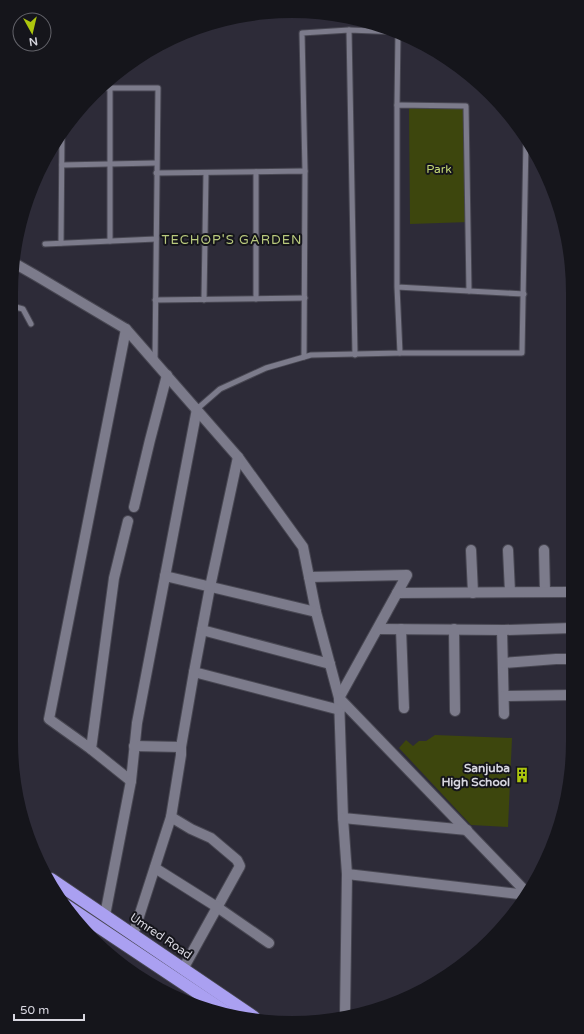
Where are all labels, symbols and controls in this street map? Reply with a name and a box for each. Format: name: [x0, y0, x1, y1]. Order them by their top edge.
north arrow: [12, 12, 52, 52]
text: N: [28, 34, 39, 48]
park label: Park: [426, 162, 452, 176]
district label: TECHOP'S GARDEN: [162, 232, 302, 248]
place label: Sanjuba High School: [441, 761, 510, 790]
building icon: Sanjuba High School: [513, 766, 531, 784]
street label: Umred Road: [127, 910, 195, 962]
scale bar: [14, 996, 84, 1022]
text: 50 m: [20, 1003, 49, 1017]

